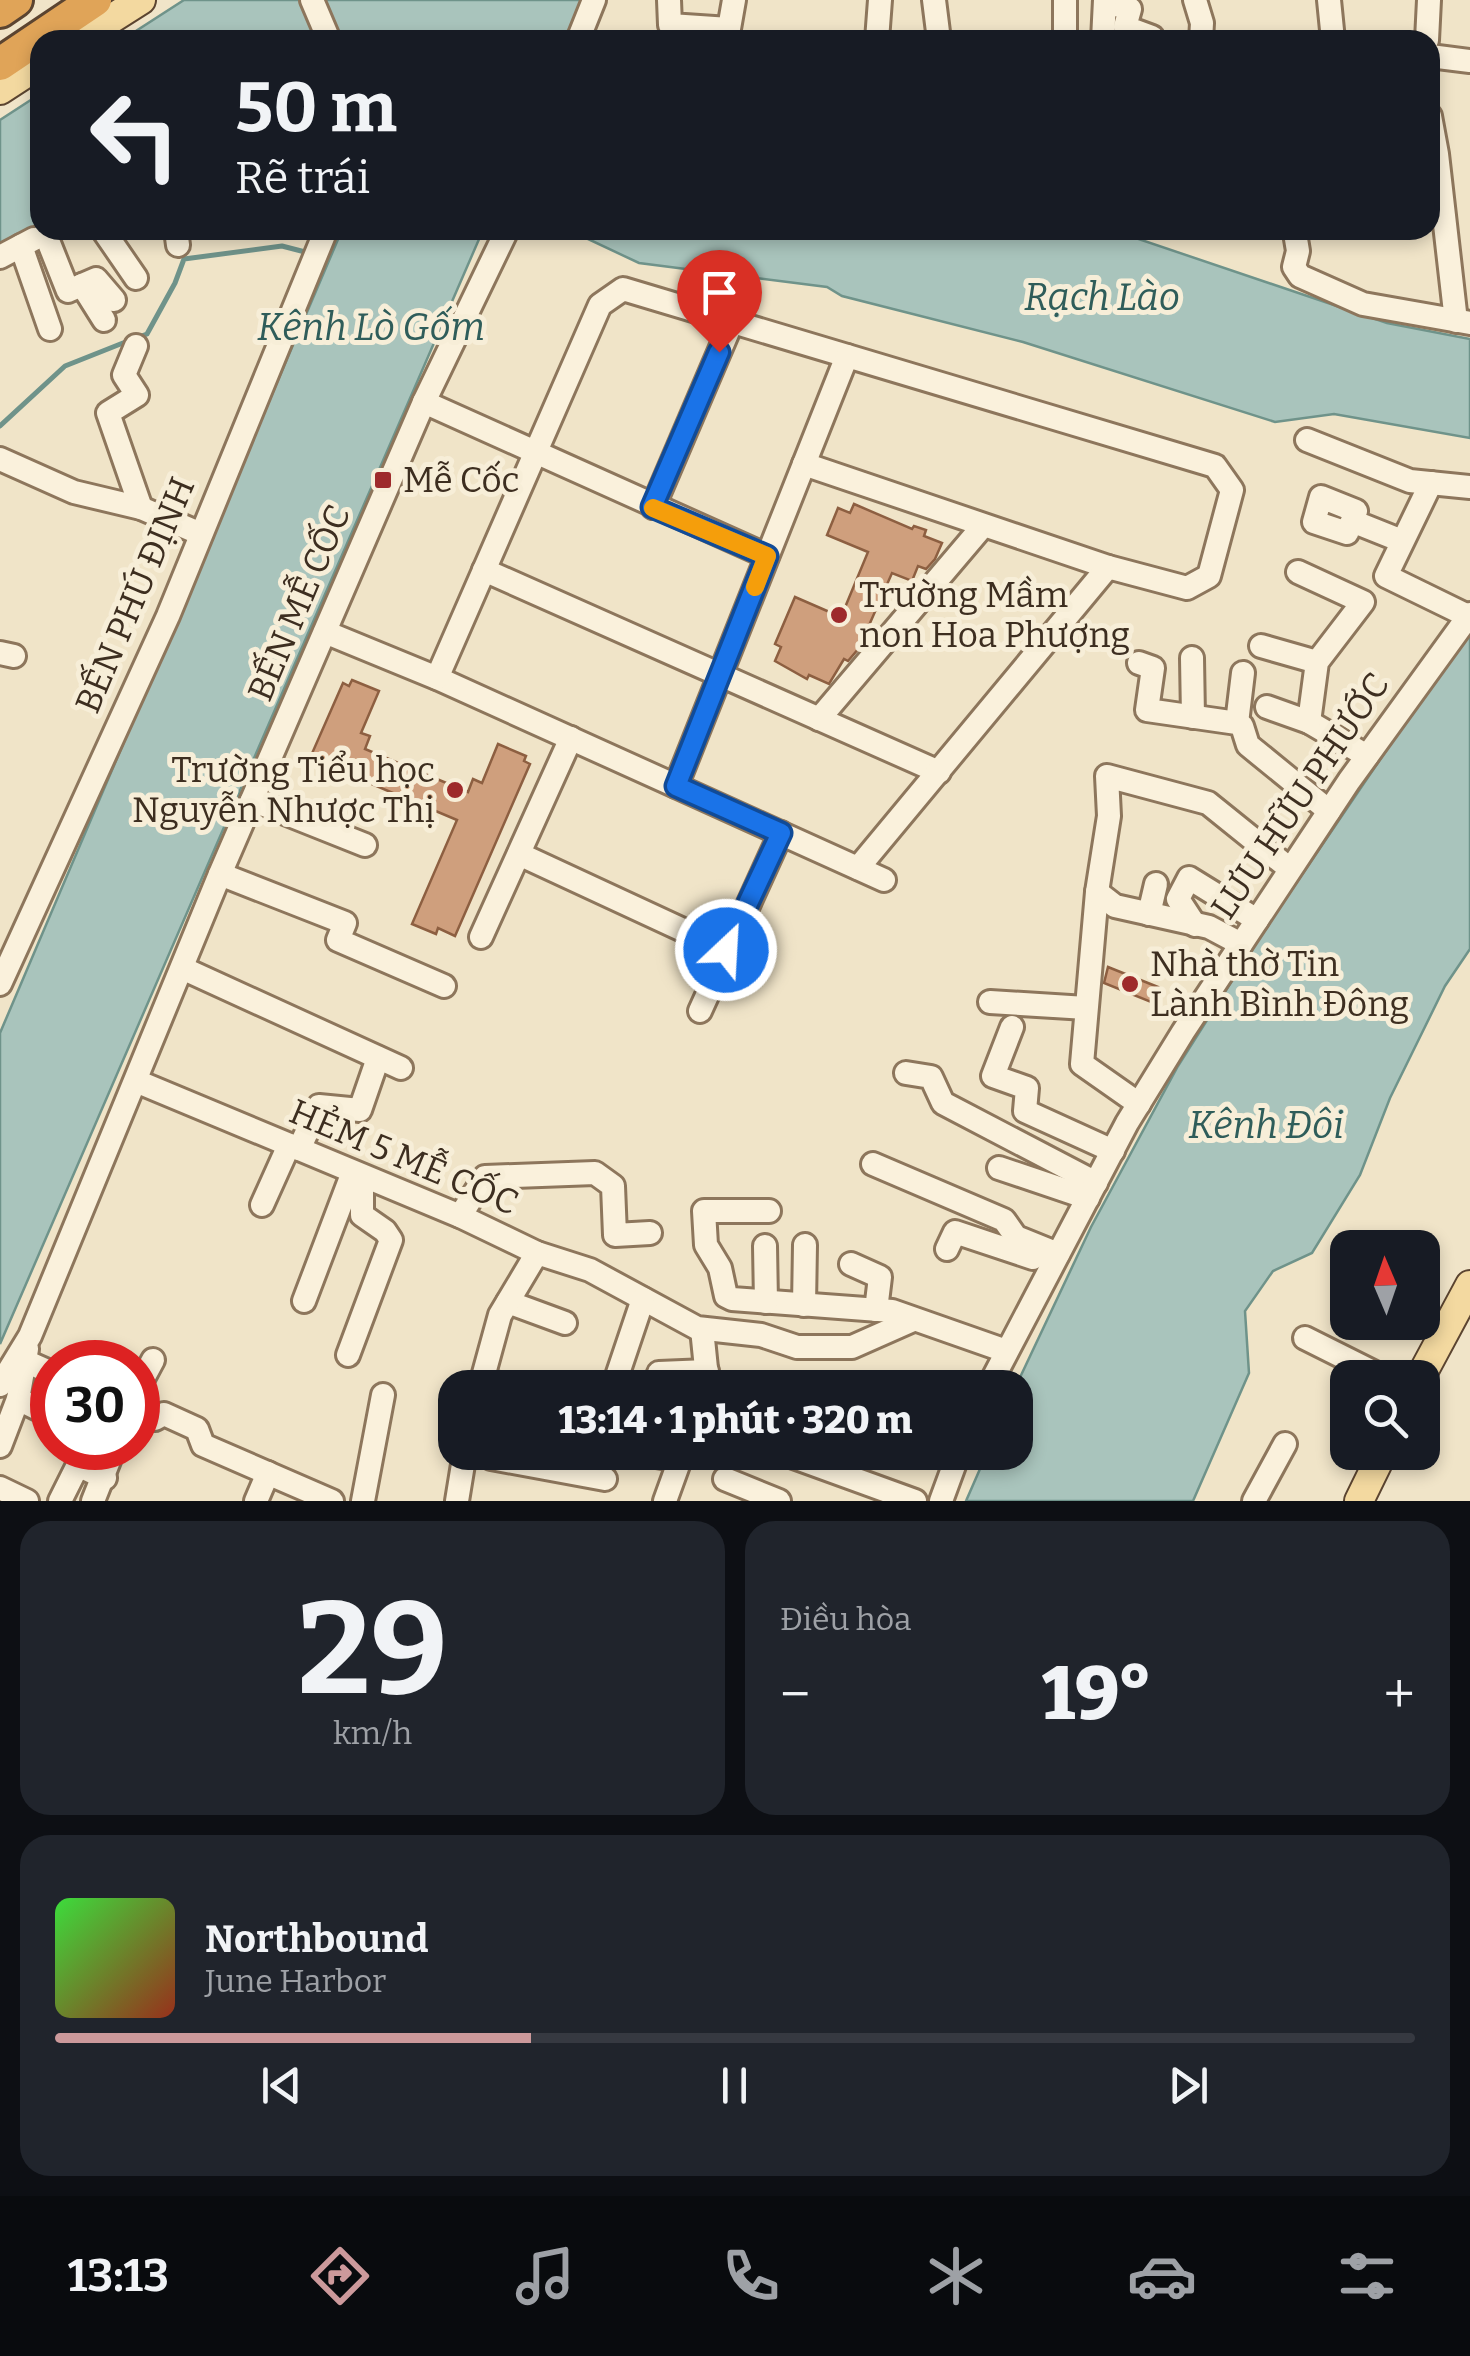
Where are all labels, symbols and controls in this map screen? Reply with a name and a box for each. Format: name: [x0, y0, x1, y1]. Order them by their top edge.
text: 50 m: [235, 66, 397, 150]
icon: left: [70, 70, 200, 200]
text: Rẽ trái: [235, 151, 370, 205]
pin: [677, 250, 762, 353]
icon: arrive: [692, 265, 747, 320]
water label: Rạch Lào: [1024, 274, 1180, 320]
water label: Kênh Lò Gốm: [257, 304, 485, 350]
place label: Mễ Cốc: [403, 459, 519, 501]
marker: Mễ Cốc: [372, 469, 394, 491]
street label: BẾN PHÚ ĐỊNH: [64, 470, 204, 719]
street label: BẾN MỄ CỐC: [236, 498, 359, 707]
place label: Trường Mầm non Hoa Phượng: [859, 574, 1130, 656]
marker: Trường Mầm non Hoa Phượng: [828, 604, 850, 626]
street label: LƯU HỮU PHƯỚC: [1202, 665, 1398, 927]
place label: Trường Tiểu học Nguyễn Nhược Thị: [132, 749, 435, 831]
marker: Trường Tiểu học Nguyễn Nhược Thị: [444, 779, 466, 801]
position arrow: [674, 898, 778, 1002]
place label: Nhà thờ Tin Lành Bình Đông: [1150, 943, 1409, 1025]
marker: Nhà thờ Tin Lành Bình Đông: [1119, 973, 1141, 995]
street label: HẺM 5 MỄ CỐC: [284, 1087, 526, 1224]
water label: Kênh Đôi: [1188, 1102, 1344, 1148]
north arrow: [1330, 1230, 1440, 1340]
map controls: [1330, 1230, 1440, 1470]
speed limit sign: 30: [30, 1340, 160, 1470]
button: search: [1330, 1360, 1440, 1470]
text: 13:14 · 1 phút · 320 m: [558, 1397, 913, 1443]
text: 29: [297, 1571, 448, 1727]
text: Điều hòa: [780, 1600, 912, 1638]
text: 19°: [1042, 1649, 1152, 1739]
text: −: [780, 1662, 810, 1728]
text: +: [1384, 1662, 1415, 1728]
text: km/h: [333, 1714, 412, 1752]
text: Northbound: [205, 1916, 428, 1962]
text: June Harbor: [205, 1962, 386, 2000]
icon: previous: [254, 2058, 309, 2113]
icon: pause: [707, 2058, 762, 2113]
icon: next: [1161, 2058, 1216, 2113]
icon: directions: [305, 2241, 375, 2311]
icon: music: [510, 2241, 580, 2311]
icon: phone: [716, 2241, 786, 2311]
icon: climate: [921, 2241, 991, 2311]
icon: car: [1127, 2241, 1197, 2311]
icon: filters: [1332, 2241, 1402, 2311]
text: 13:13: [68, 2249, 169, 2303]

